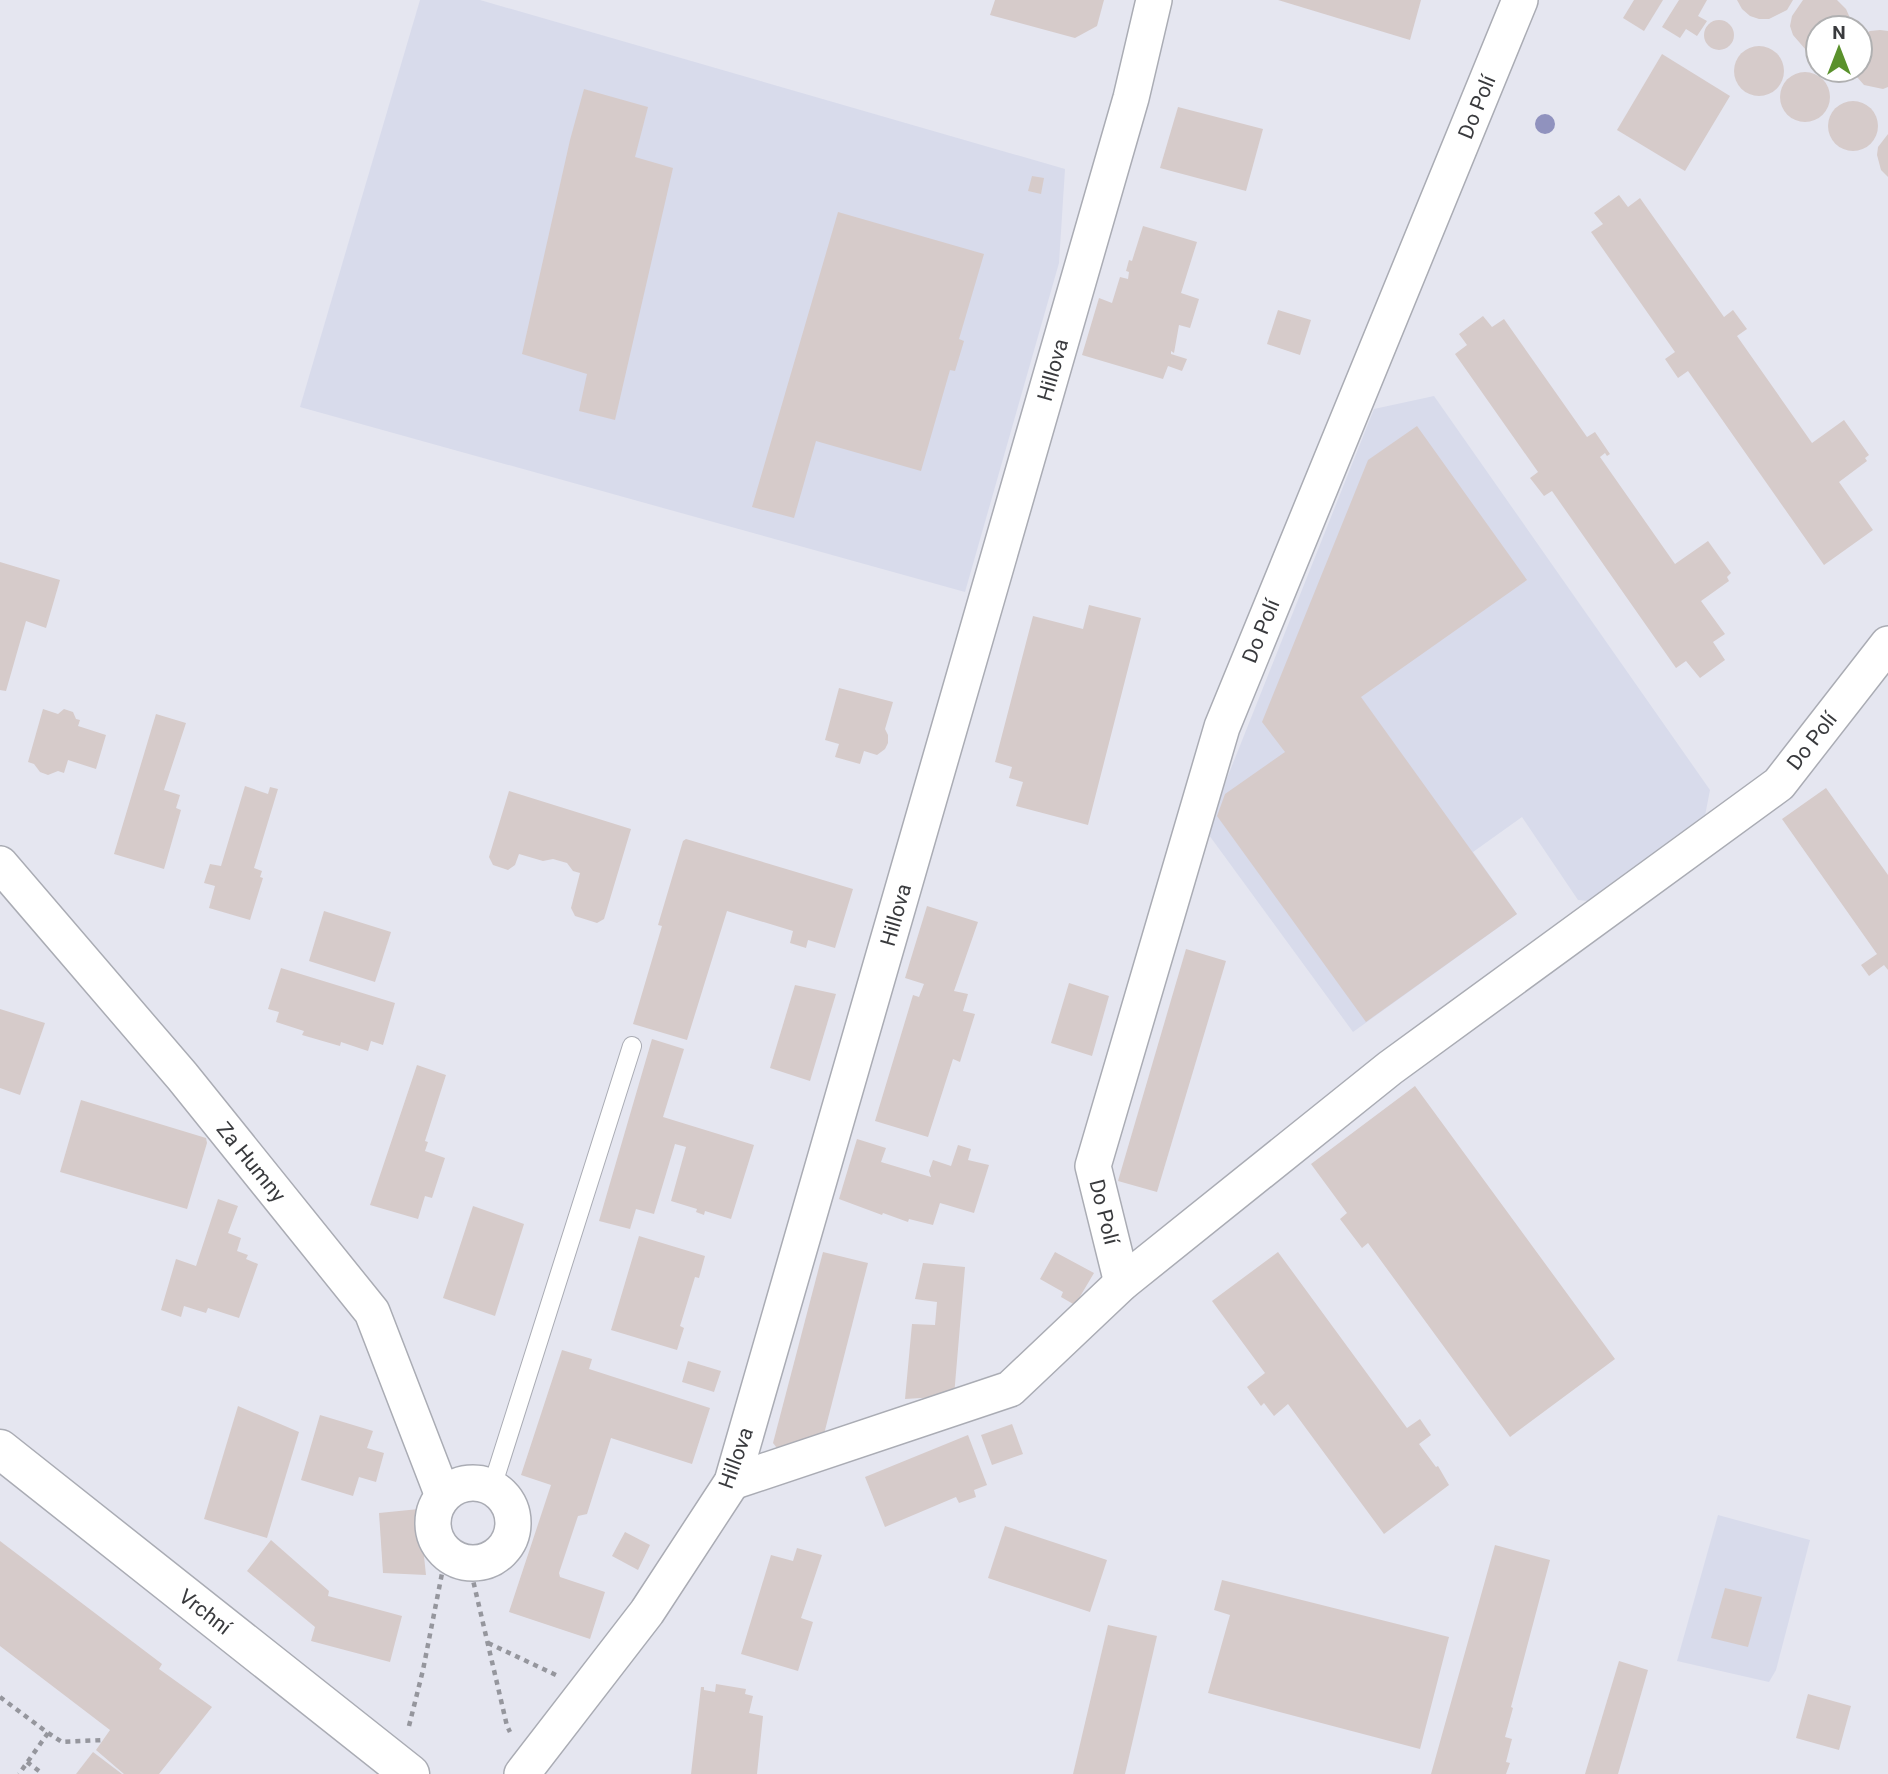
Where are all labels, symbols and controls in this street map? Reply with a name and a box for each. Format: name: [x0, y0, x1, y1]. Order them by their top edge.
north arrow: [1804, 14, 1874, 84]
text: N: [1832, 21, 1846, 44]
street label: Do Polí: [1453, 71, 1501, 142]
street label: Hillova: [1033, 336, 1073, 404]
street label: Do Polí: [1237, 595, 1285, 666]
street label: Do Polí: [1782, 707, 1842, 775]
street label: Hillova: [876, 881, 916, 949]
street label: Za Humny: [212, 1117, 290, 1207]
street label: Do Polí: [1084, 1177, 1124, 1248]
street label: Hillova: [714, 1424, 758, 1492]
street label: Vrchní: [174, 1584, 236, 1640]

